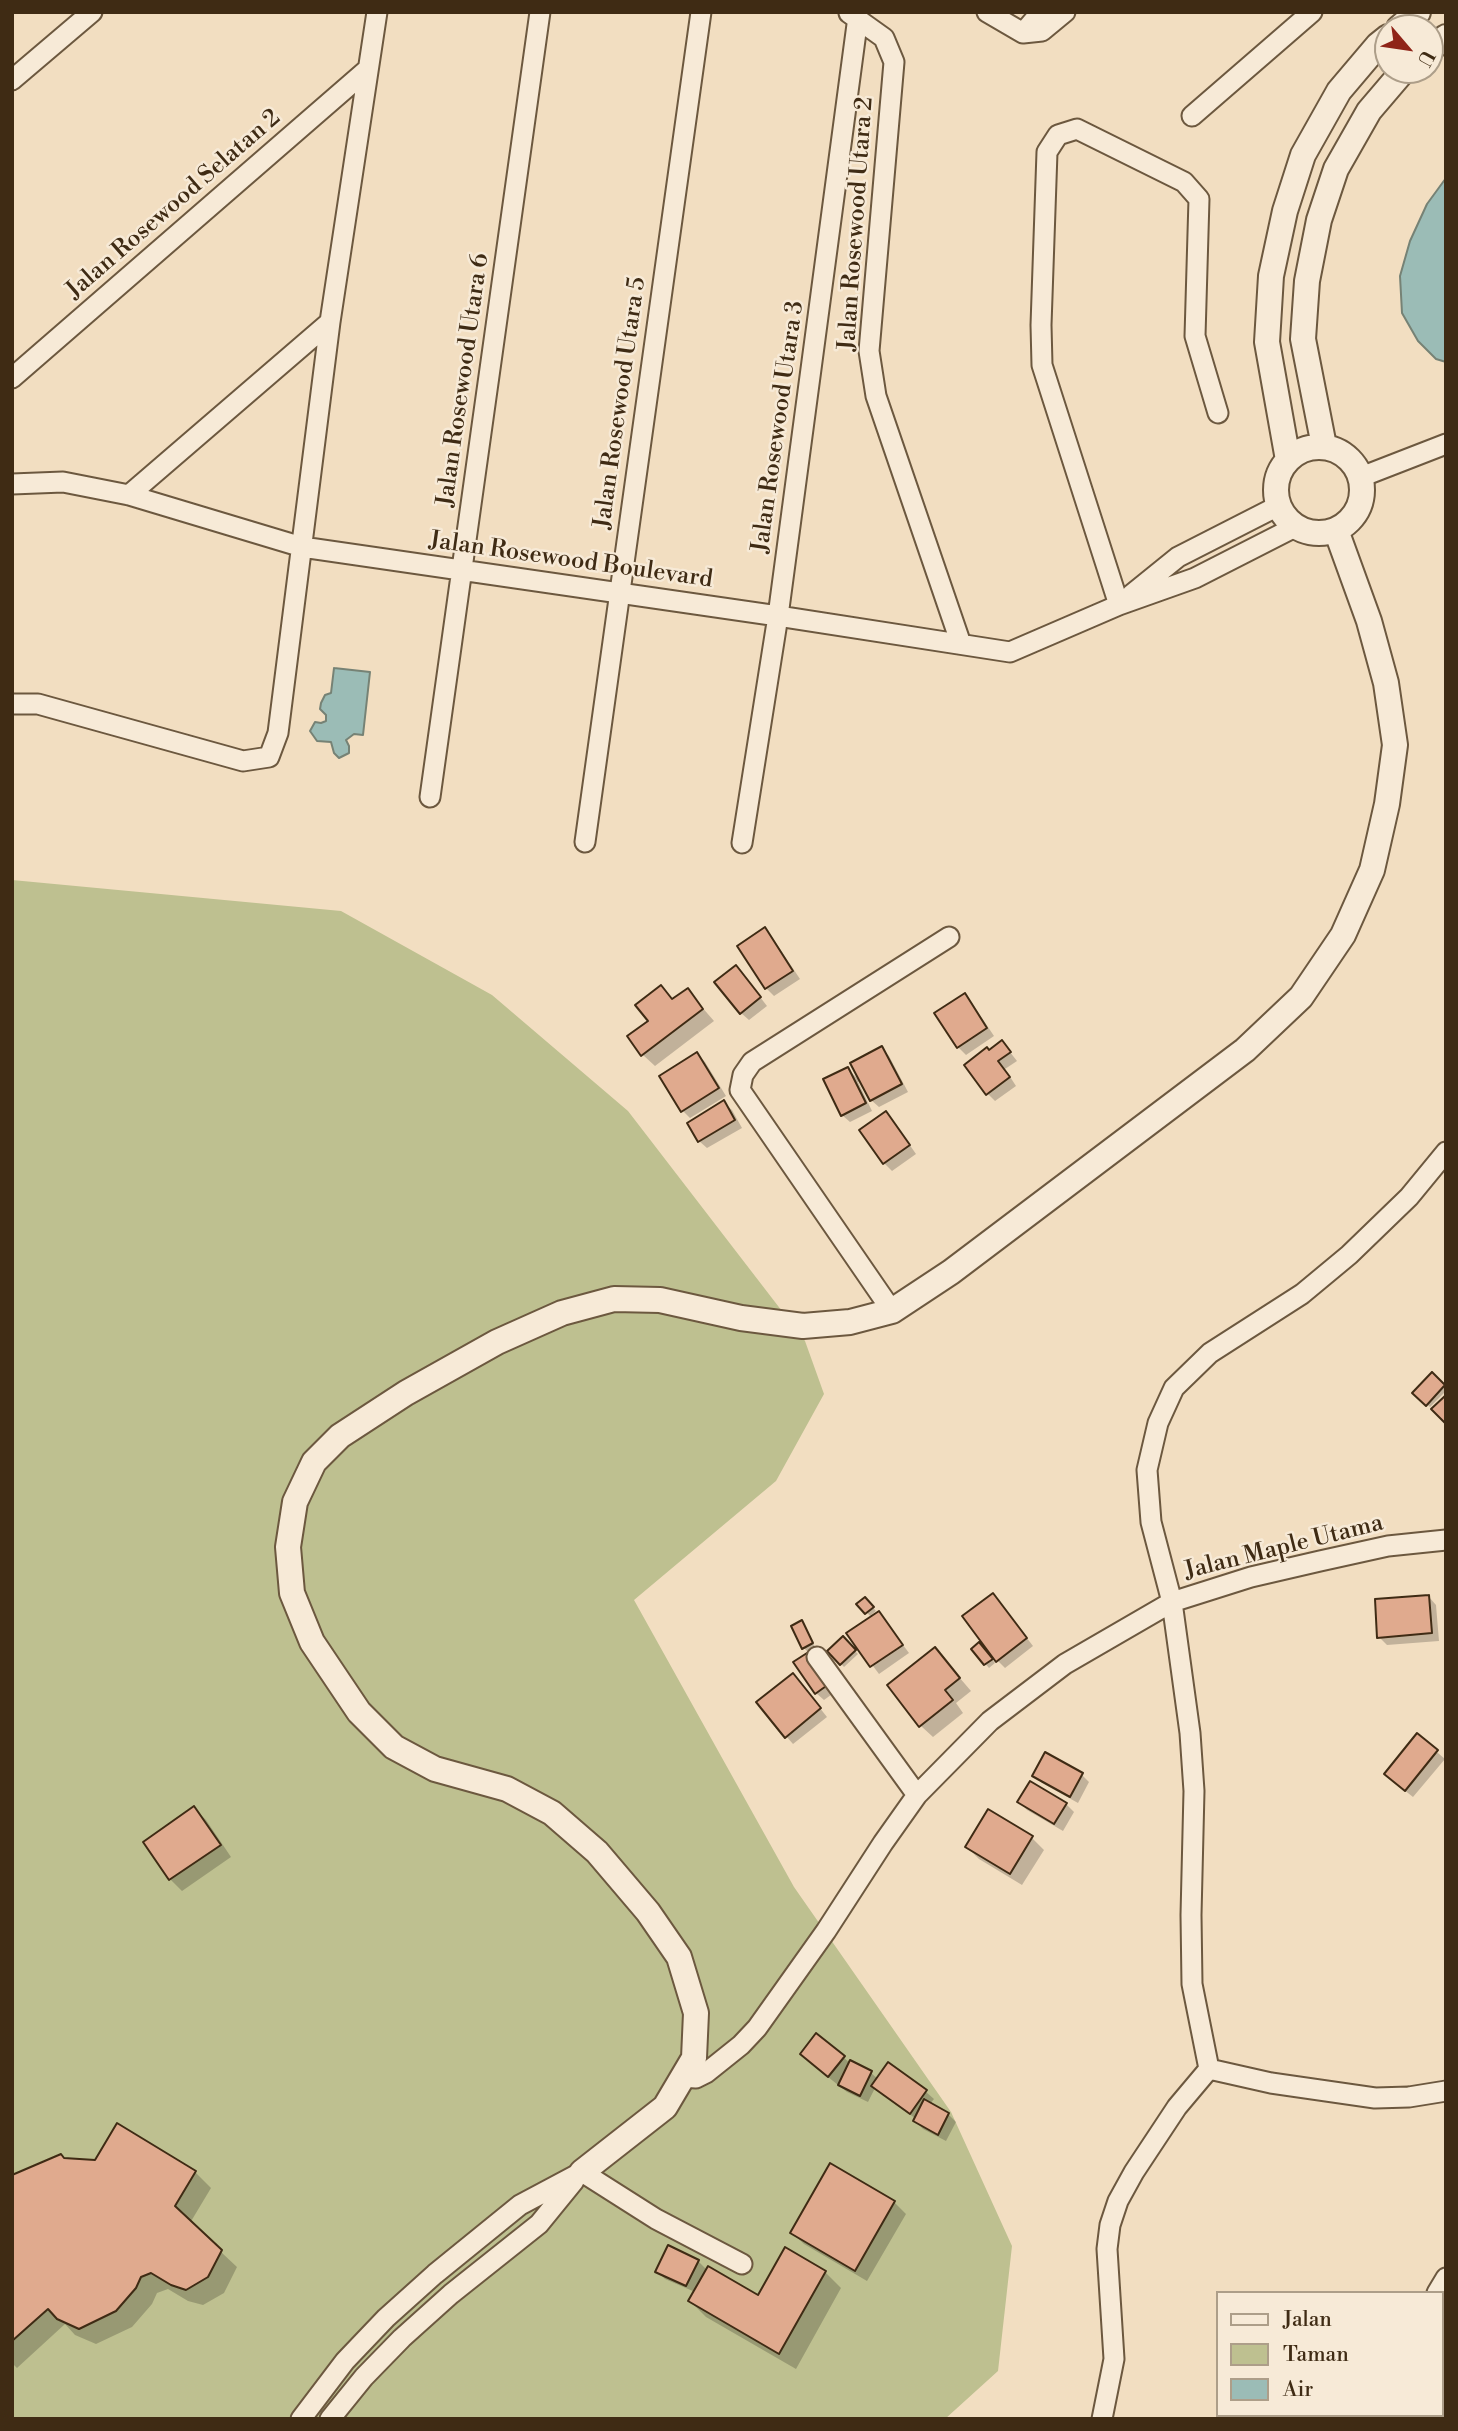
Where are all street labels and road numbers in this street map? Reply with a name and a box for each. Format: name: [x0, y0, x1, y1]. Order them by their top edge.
street label: Jalan Rosewood Utara 2: [834, 96, 880, 352]
street label: Jalan Rosewood Selatan 2: [61, 104, 287, 306]
street label: Jalan Rosewood Utara 6: [432, 252, 496, 508]
street label: Jalan Rosewood Utara 5: [589, 275, 653, 531]
street label: Jalan Rosewood Utara 3: [747, 299, 811, 555]
street label: Jalan Rosewood Boulevard: [427, 527, 715, 595]
street label: Jalan Maple Utama: [1182, 1509, 1386, 1587]

